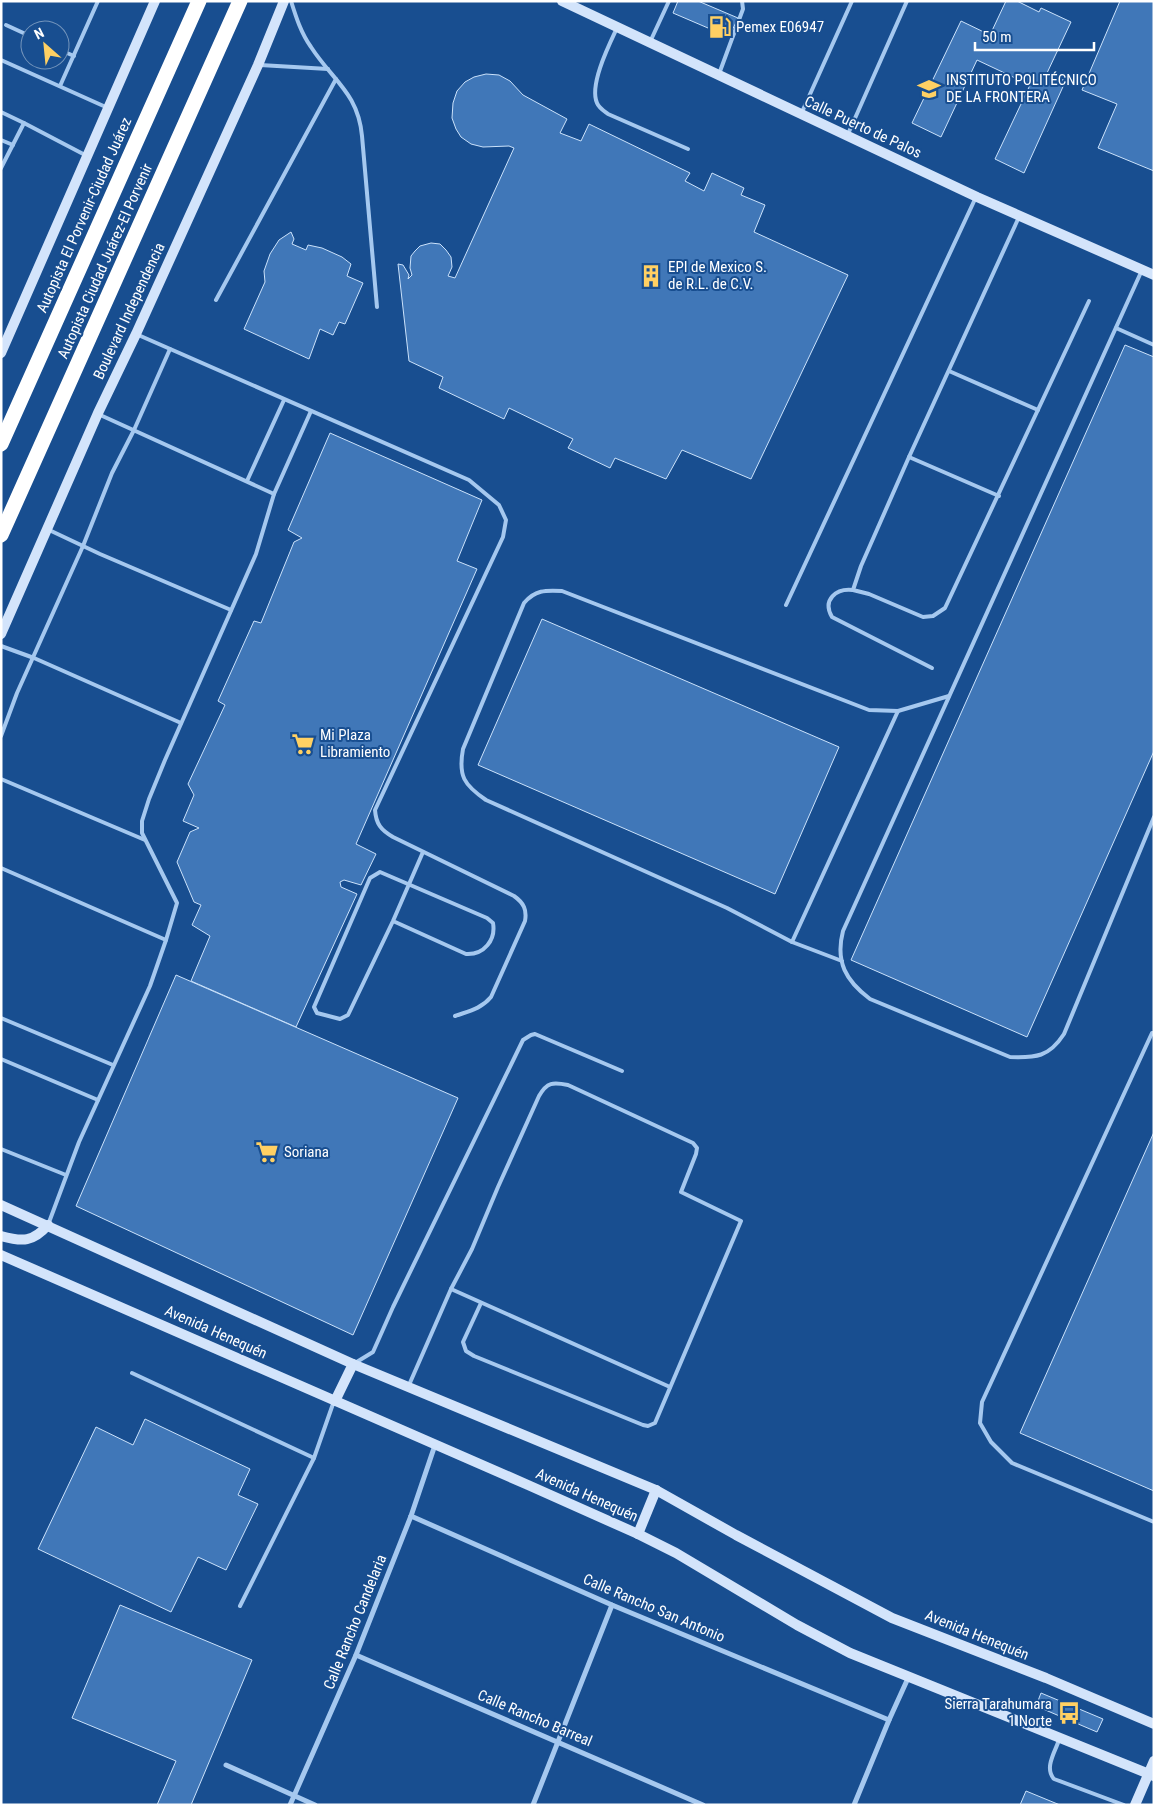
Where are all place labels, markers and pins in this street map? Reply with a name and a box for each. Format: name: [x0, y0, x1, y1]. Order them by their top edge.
fuel station icon: Pemex E06947: [707, 14, 733, 40]
place label: Pemex E06947: [736, 18, 824, 36]
place label: INSTITUTO POLITÉCNICO DE LA FRONTERA: [946, 71, 1097, 106]
school or university icon: INSTITUTO POLITÉCNICO DE LA FRONTERA: [916, 76, 942, 102]
place label: EPI de Mexico S. de R.L. de C.V.: [668, 258, 767, 293]
building icon: EPI de Mexico S. de R.L. de C.V.: [638, 263, 664, 289]
place label: Mi Plaza Libramiento: [320, 726, 390, 761]
supermarket icon: Mi Plaza Libramiento: [290, 731, 316, 757]
supermarket icon: Soriana: [254, 1139, 280, 1165]
place label: Soriana: [284, 1143, 329, 1161]
place label: Sierra Tarahumara 1 Norte: [945, 1695, 1052, 1730]
bus stop icon: Sierra Tarahumara 1 Norte: [1056, 1700, 1082, 1726]

